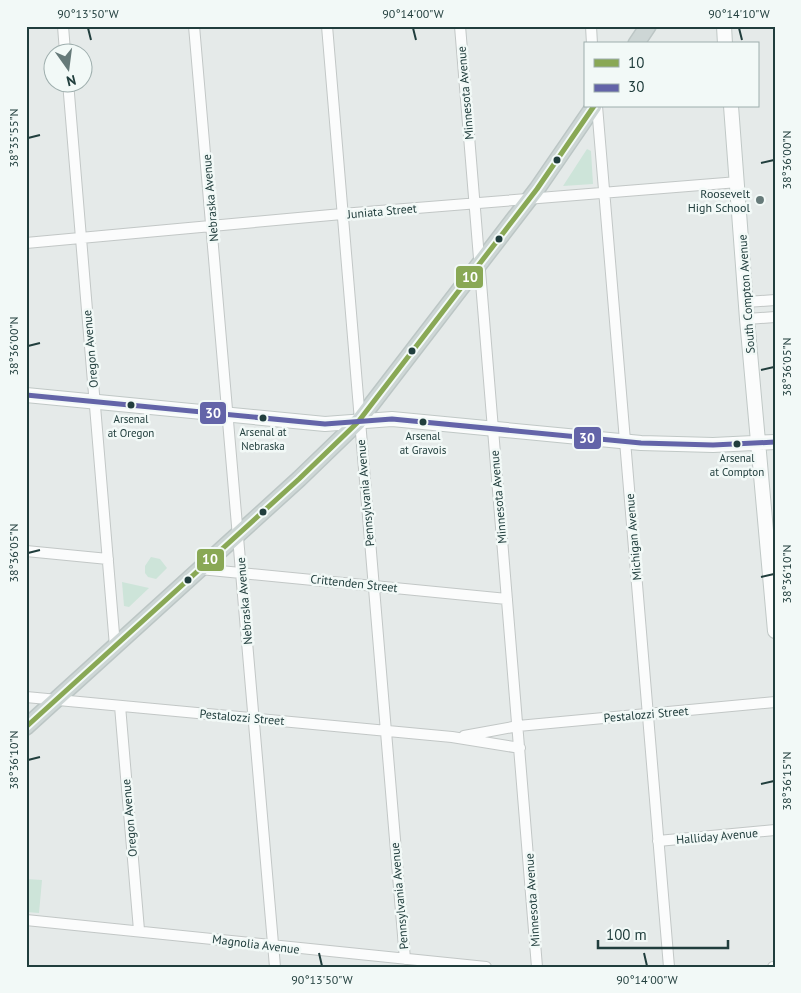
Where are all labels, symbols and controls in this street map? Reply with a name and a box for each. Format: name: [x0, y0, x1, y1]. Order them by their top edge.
text: 90°13'50"W: [57, 6, 119, 21]
text: 90°14'00"W: [382, 6, 444, 21]
text: 90°14'10"W: [708, 6, 770, 21]
north arrow: [42, 42, 92, 92]
legend: [584, 42, 758, 108]
street label: Minnesota Avenue: [453, 46, 477, 140]
text: 10: [628, 53, 644, 72]
text: N: [65, 71, 78, 90]
text: 30: [628, 77, 644, 96]
text: 38°35'55"N: [6, 108, 21, 168]
text: 38°36'00"N: [779, 130, 794, 190]
street label: Nebraska Avenue: [199, 154, 221, 242]
unlabelled marker: [552, 155, 562, 165]
place label: Roosevelt High School: [688, 186, 750, 215]
marker: Roosevelt High School: [754, 194, 766, 206]
street label: Juniata Street: [346, 200, 417, 222]
unlabelled marker: [494, 234, 504, 244]
street label: South Compton Avenue: [734, 234, 758, 354]
line badge: 10: [455, 265, 484, 289]
text: 10: [462, 268, 478, 286]
street label: Oregon Avenue: [79, 309, 101, 389]
text: 38°36'00"N: [6, 316, 21, 376]
text: 38°36'05"N: [779, 337, 794, 397]
unlabelled marker: [407, 346, 417, 356]
marker: Arsenal at Oregon: [126, 400, 136, 410]
line badge: 30: [199, 401, 227, 425]
text: 30: [205, 404, 221, 422]
place label: Arsenal at Oregon: [108, 412, 154, 440]
marker: Arsenal at Nebraska: [258, 413, 268, 423]
marker: Arsenal at Gravois: [418, 417, 428, 427]
place label: Arsenal at Nebraska: [239, 425, 287, 453]
line badge: 30: [573, 426, 602, 450]
place label: Arsenal at Gravois: [400, 429, 447, 457]
text: 30: [579, 429, 595, 447]
street label: Pennsylvania Avenue: [353, 439, 377, 547]
marker: Arsenal at Compton: [732, 439, 742, 449]
street label: Minnesota Avenue: [486, 450, 510, 544]
place label: Arsenal at Compton: [710, 451, 764, 479]
street label: Michigan Avenue: [622, 493, 644, 581]
unlabelled marker: [258, 507, 268, 517]
text: 38°36'05"N: [6, 523, 21, 583]
text: 38°36'10"N: [779, 544, 794, 604]
line badge: 10: [196, 548, 225, 572]
text: 10: [202, 550, 218, 568]
street label: Nebraska Avenue: [233, 557, 255, 645]
street label: Crittenden Street: [310, 571, 398, 595]
unlabelled marker: [183, 575, 193, 585]
street label: Pestalozzi Street: [603, 703, 689, 725]
street label: Pestalozzi Street: [199, 706, 285, 728]
text: 38°36'10"N: [6, 730, 21, 790]
text: 38°36'15"N: [779, 751, 794, 811]
street label: Oregon Avenue: [118, 778, 140, 858]
street label: Halliday Avenue: [675, 825, 759, 847]
street label: Pennsylvania Avenue: [387, 842, 411, 950]
street label: Minnesota Avenue: [521, 853, 543, 947]
scale bar: [598, 918, 728, 950]
text: 100 m: [606, 925, 647, 944]
street label: Magnolia Avenue: [211, 931, 301, 957]
text: 90°13'50"W: [291, 972, 353, 987]
text: 90°14'00"W: [616, 972, 678, 987]

